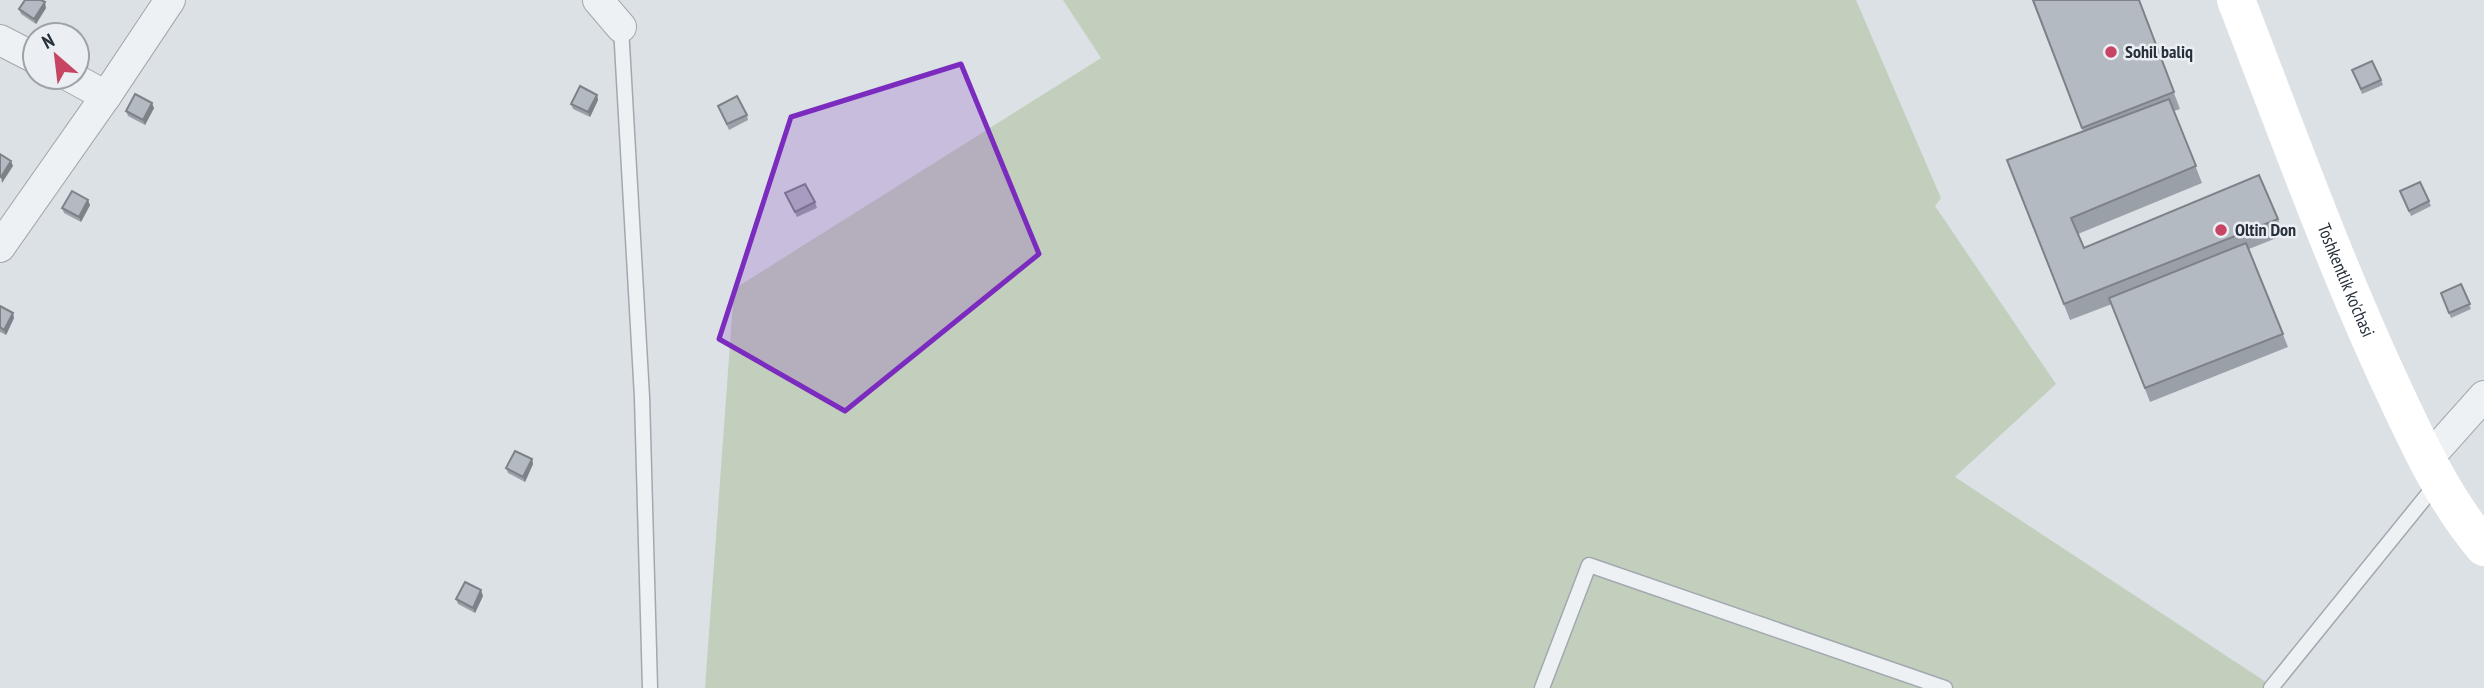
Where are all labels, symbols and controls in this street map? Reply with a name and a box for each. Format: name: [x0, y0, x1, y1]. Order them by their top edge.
north arrow: [21, 21, 91, 91]
text: N: [38, 28, 58, 54]
place label: Sohil baliq: [2125, 40, 2193, 63]
marker: Sohil baliq: [2103, 44, 2119, 60]
place label: Oltin Don: [2235, 218, 2296, 241]
street label: Toshkentlik ko'chasi: [2312, 220, 2380, 340]
marker: Oltin Don: [2213, 222, 2229, 238]

